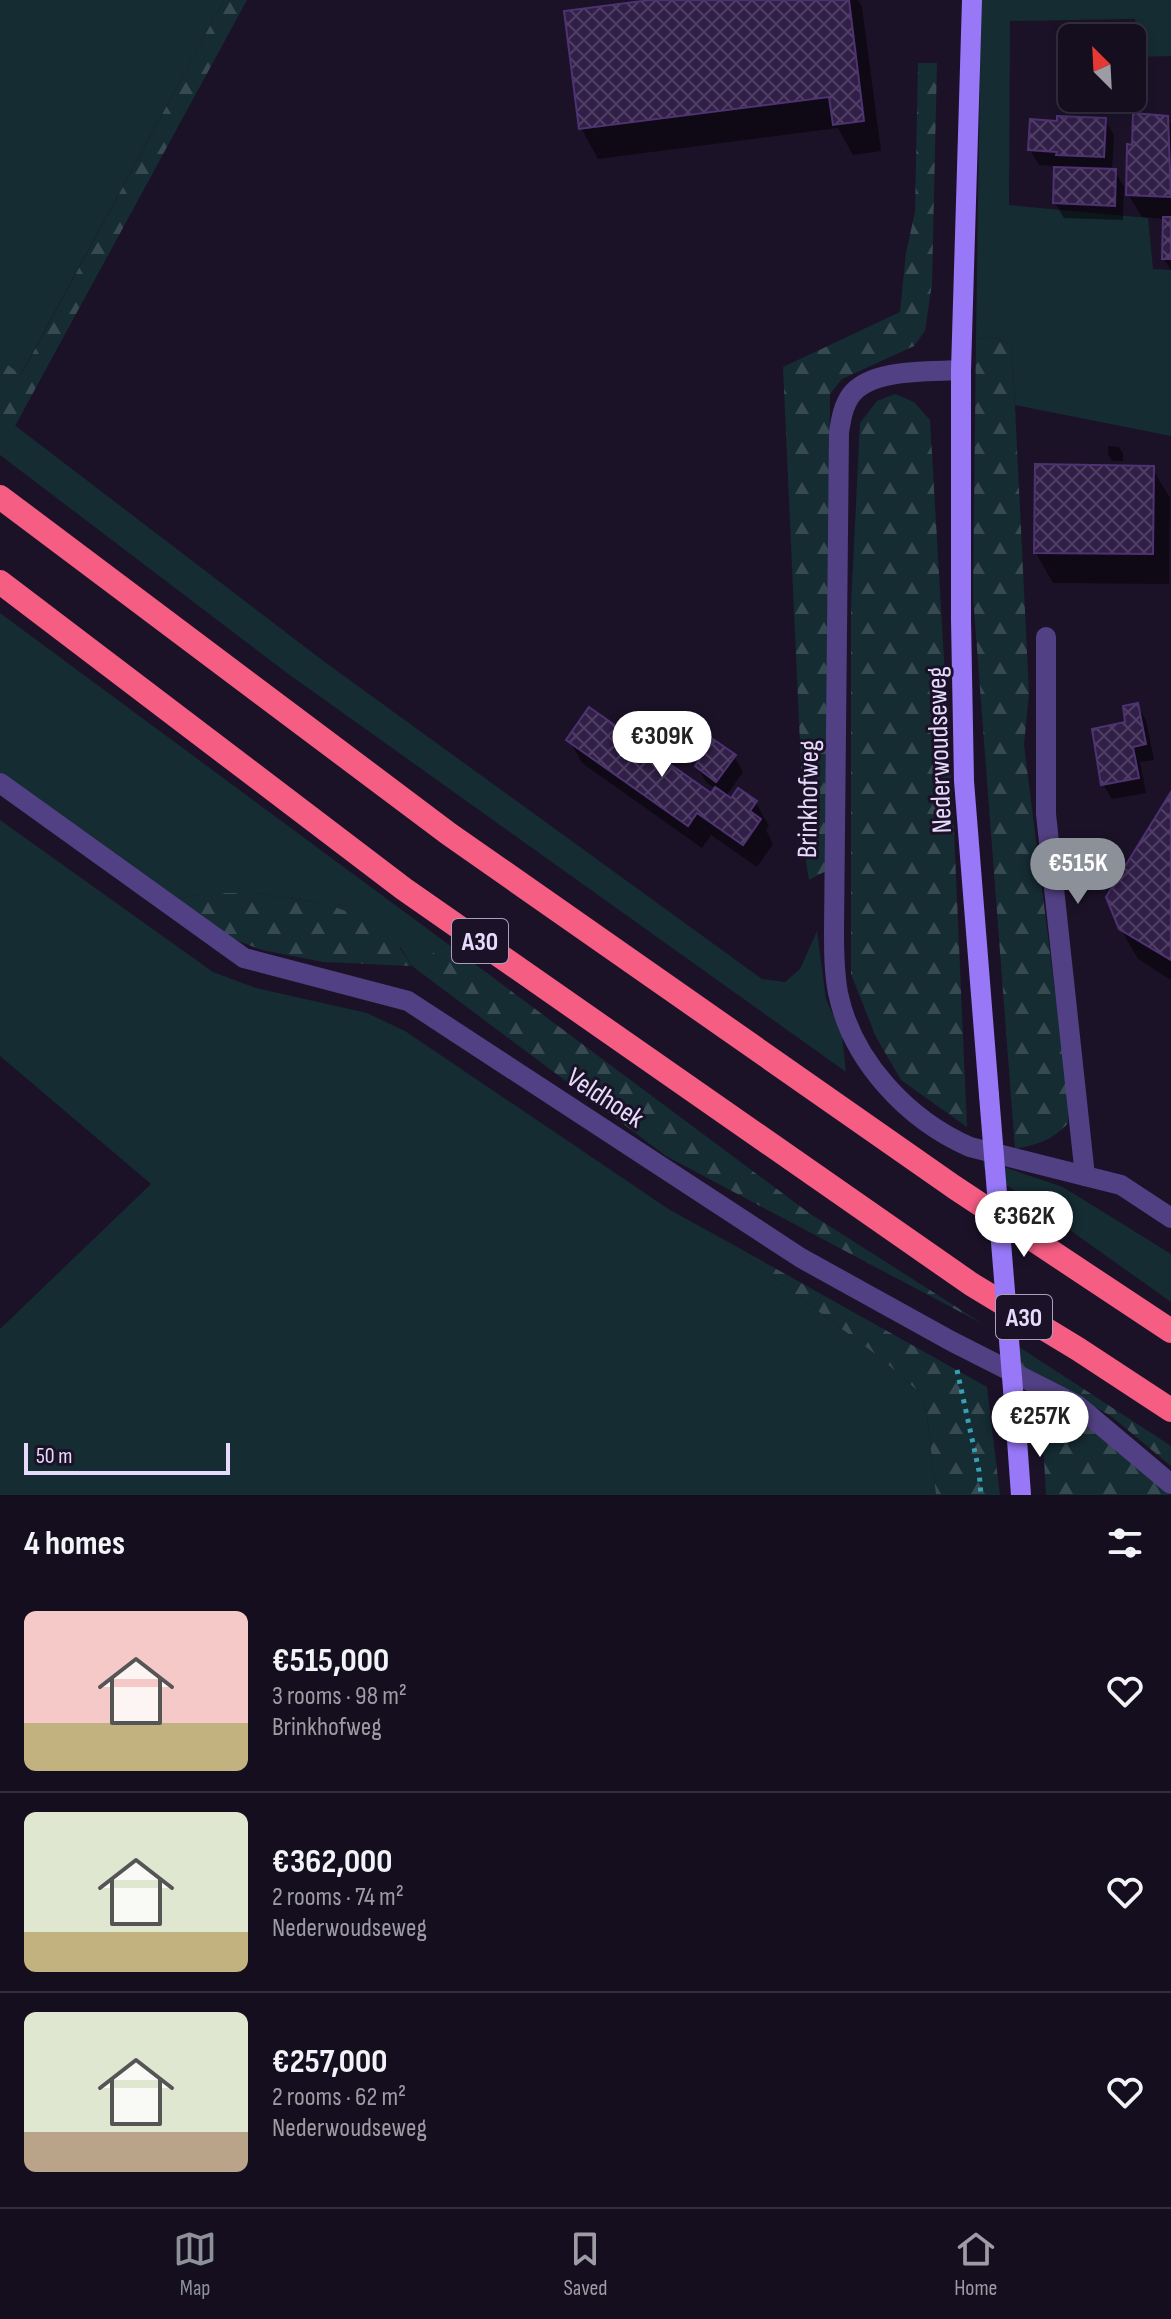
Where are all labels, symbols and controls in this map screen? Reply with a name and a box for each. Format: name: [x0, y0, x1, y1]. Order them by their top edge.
north arrow: [1058, 24, 1146, 112]
map controls: [1058, 24, 1146, 112]
street label: Nederwoudseweg: [920, 666, 959, 834]
pin: €309K: [606, 711, 718, 779]
text: €309K: [631, 721, 693, 752]
street label: Brinkhofweg: [791, 740, 826, 858]
pin: €515K: [1022, 838, 1134, 906]
text: €515K: [1048, 848, 1108, 879]
road number: A30: [452, 919, 508, 963]
street label: Veldhoek: [560, 1061, 650, 1136]
pin: €362K: [968, 1191, 1080, 1259]
text: €362K: [993, 1201, 1055, 1232]
road number: A30: [996, 1295, 1052, 1339]
pin: €257K: [984, 1391, 1096, 1459]
text: €257K: [1010, 1401, 1070, 1432]
scale bar: [24, 1439, 230, 1475]
text: 50 m: [36, 1443, 72, 1470]
icon: filters: [1103, 1521, 1147, 1565]
text: 4 homes: [24, 1523, 125, 1564]
text: €515,000: [272, 1640, 389, 1681]
icon: home: [88, 1643, 184, 1739]
icon: heart: [1103, 1669, 1147, 1713]
text: 3 rooms · 98 m²: [272, 1681, 407, 1712]
text: Brinkhofweg: [272, 1712, 382, 1743]
text: €362,000: [272, 1841, 392, 1882]
icon: home: [88, 1844, 184, 1940]
icon: heart: [1103, 1870, 1147, 1914]
text: 2 rooms · 74 m²: [272, 1882, 404, 1913]
text: Nederwoudseweg: [272, 1913, 427, 1944]
text: €257,000: [272, 2041, 387, 2082]
icon: home: [88, 2044, 184, 2140]
icon: heart: [1103, 2070, 1147, 2114]
text: 2 rooms · 62 m²: [272, 2082, 406, 2113]
text: Nederwoudseweg: [272, 2113, 427, 2144]
tab: Map: [173, 2227, 217, 2302]
tab: Saved: [563, 2227, 608, 2302]
tab: Home: [954, 2227, 998, 2302]

